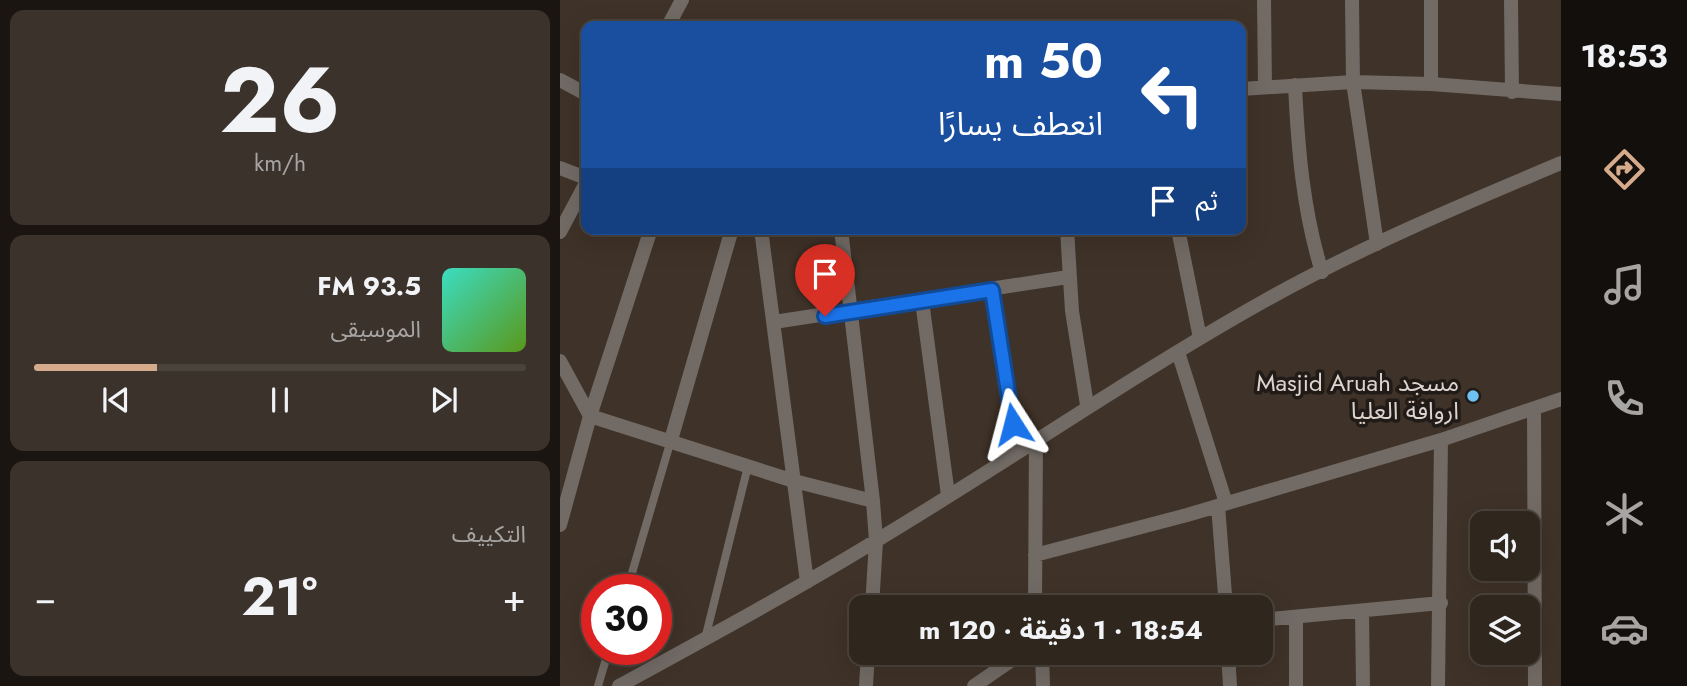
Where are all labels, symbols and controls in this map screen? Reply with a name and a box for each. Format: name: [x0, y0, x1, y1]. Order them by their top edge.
text: 50 m: [984, 26, 1103, 96]
text: 18:53: [1580, 33, 1668, 79]
text: 26: [220, 35, 340, 166]
icon: left: [1127, 49, 1218, 140]
text: انعطف يسارًا: [938, 101, 1103, 147]
icon: directions: [1600, 145, 1649, 194]
text: km/h: [254, 146, 306, 180]
icon: arrive: [1144, 182, 1182, 220]
text: ثم: [1196, 182, 1218, 220]
pin: [795, 244, 855, 316]
icon: arrive: [806, 255, 844, 293]
icon: music: [1600, 260, 1649, 309]
text: 93.5 FM: [317, 267, 421, 305]
text: الموسيقى: [330, 312, 421, 346]
place label: Masjid Aruah مسجد اروافة العليا: [1256, 365, 1459, 428]
icon: phone: [1600, 374, 1649, 423]
icon: previous: [97, 381, 135, 419]
icon: pause: [261, 381, 299, 419]
icon: next: [425, 381, 463, 419]
position arrow: [976, 387, 1050, 461]
marker: Masjid Aruah مسجد اروافة العليا: [1465, 388, 1481, 404]
icon: climate: [1600, 489, 1649, 538]
map controls: [1470, 511, 1540, 665]
button: sound: [1470, 511, 1540, 581]
text: التكييف: [452, 517, 526, 551]
text: 21°: [242, 559, 318, 635]
text: −: [34, 570, 56, 625]
text: +: [503, 570, 526, 625]
speed limit sign: 30: [581, 574, 672, 665]
button: layers: [1470, 595, 1540, 665]
icon: car: [1600, 604, 1649, 653]
text: 18:54 · 1 دقيقة · 120 m: [919, 611, 1203, 649]

